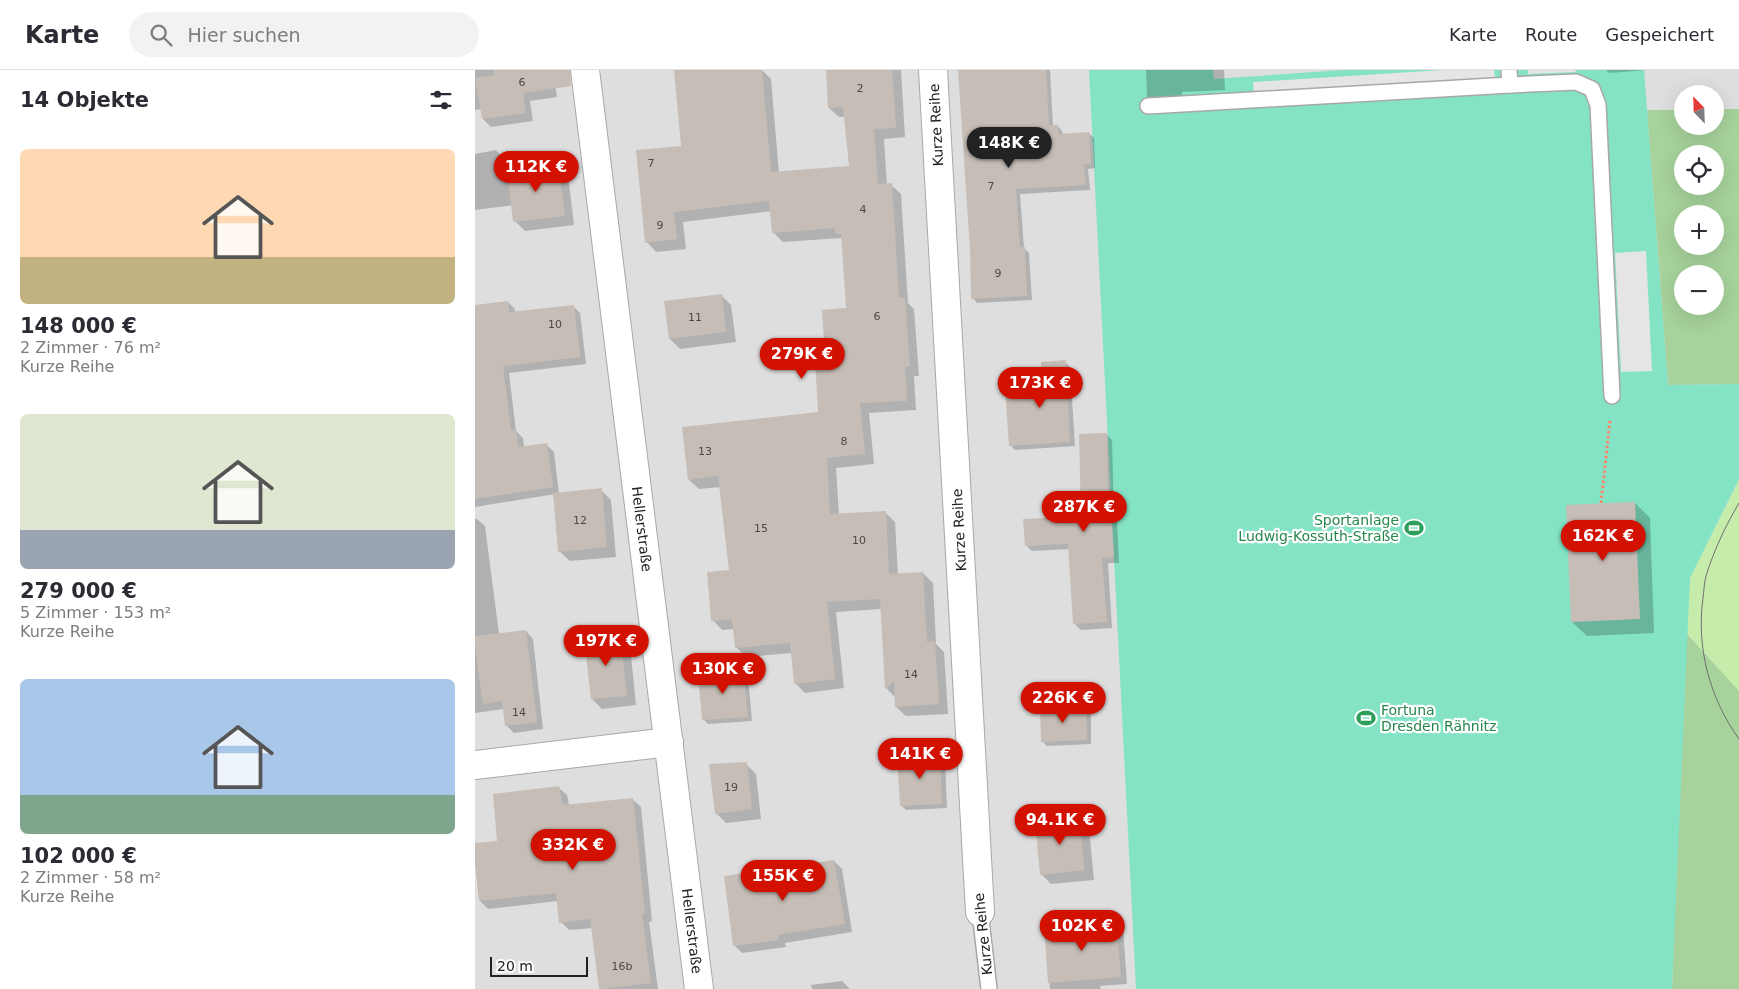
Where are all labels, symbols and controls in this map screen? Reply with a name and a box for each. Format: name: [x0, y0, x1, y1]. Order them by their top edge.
search box: [129, 12, 479, 57]
text: Karte: [25, 21, 99, 49]
icon: search: [147, 21, 175, 49]
text: Hier suchen: [187, 24, 301, 46]
text: Karte: [1449, 24, 1497, 45]
text: Route: [1525, 24, 1577, 45]
text: Gespeichert: [1605, 24, 1714, 45]
house number: 6: [519, 76, 526, 89]
house number: 2: [857, 82, 864, 95]
street label: Kurze Reihe: [926, 83, 946, 167]
north arrow: [1674, 85, 1724, 135]
map controls: [1674, 85, 1724, 315]
icon: filters: [427, 86, 455, 114]
text: 14 Objekte: [20, 88, 149, 112]
pin: 148K €: [968, 126, 1050, 169]
text: 148K €: [978, 133, 1040, 152]
button: locate: [1674, 145, 1724, 195]
pin: 112K €: [495, 150, 577, 193]
text: 112K €: [505, 157, 567, 176]
house number: 7: [648, 157, 655, 170]
house number: 7: [988, 180, 995, 193]
icon: home: [193, 182, 283, 272]
house number: 4: [860, 203, 867, 216]
button: +: [1674, 205, 1724, 255]
house number: 9: [657, 219, 664, 232]
button: −: [1674, 265, 1724, 315]
house number: 9: [995, 267, 1002, 280]
house number: 6: [874, 310, 881, 323]
house number: 11: [688, 311, 702, 324]
text: 148 000 €: [20, 314, 137, 338]
house number: 10: [548, 318, 562, 331]
text: 2 Zimmer · 76 m²: [20, 338, 161, 357]
pin: 279K €: [761, 338, 843, 380]
text: 279K €: [771, 344, 833, 363]
text: Kurze Reihe: [20, 357, 114, 376]
pin: 173K €: [999, 366, 1081, 409]
text: 173K €: [1009, 373, 1071, 392]
house number: 8: [841, 435, 848, 448]
house number: 13: [698, 445, 712, 458]
icon: home: [193, 447, 283, 537]
street label: Hellerstraße: [629, 485, 655, 573]
street label: Kurze Reihe: [949, 488, 969, 572]
pin: 287K €: [1043, 490, 1125, 533]
text: 287K €: [1053, 497, 1115, 516]
place label: Sportanlage Ludwig-Kossuth-Straße: [1238, 512, 1399, 544]
house number: 12: [573, 514, 587, 527]
sports icon: Sportanlage Ludwig-Kossuth-Straße: [1403, 517, 1425, 539]
pin: 162K €: [1562, 520, 1644, 562]
house number: 15: [754, 522, 768, 535]
text: 162K €: [1572, 526, 1634, 545]
house number: 10: [852, 534, 866, 547]
text: 279 000 €: [20, 579, 137, 603]
text: 5 Zimmer · 153 m²: [20, 603, 171, 622]
text: Kurze Reihe: [20, 622, 114, 641]
pin: 197K €: [565, 624, 647, 667]
text: 197K €: [575, 631, 637, 650]
pin: 130K €: [682, 652, 764, 695]
text: 130K €: [692, 659, 754, 678]
house number: 14: [904, 668, 918, 681]
pin: 226K €: [1022, 682, 1104, 724]
text: 226K €: [1032, 688, 1094, 707]
place label: Fortuna Dresden Rähnitz: [1381, 702, 1496, 734]
house number: 14: [512, 706, 526, 719]
sports icon: Fortuna Dresden Rähnitz: [1355, 707, 1377, 729]
icon: home: [193, 712, 283, 802]
pin: 141K €: [879, 738, 961, 780]
text: 141K €: [889, 744, 951, 763]
house number: 19: [724, 781, 738, 794]
pin: 94.1K €: [1014, 804, 1106, 846]
text: 94.1K €: [1026, 810, 1094, 829]
pin: 332K €: [532, 828, 614, 871]
text: 332K €: [542, 835, 604, 854]
text: 102 000 €: [20, 844, 137, 868]
pin: 155K €: [742, 860, 824, 902]
text: 155K €: [752, 866, 814, 885]
text: 2 Zimmer · 58 m²: [20, 868, 161, 887]
text: Kurze Reihe: [20, 887, 114, 906]
street label: Hellerstraße: [679, 887, 705, 975]
street label: Kurze Reihe: [971, 892, 995, 976]
pin: 102K €: [1041, 910, 1123, 952]
text: 102K €: [1051, 916, 1113, 935]
scale bar: [490, 954, 587, 977]
text: 20 m: [497, 958, 533, 974]
house number: 16b: [612, 960, 633, 973]

